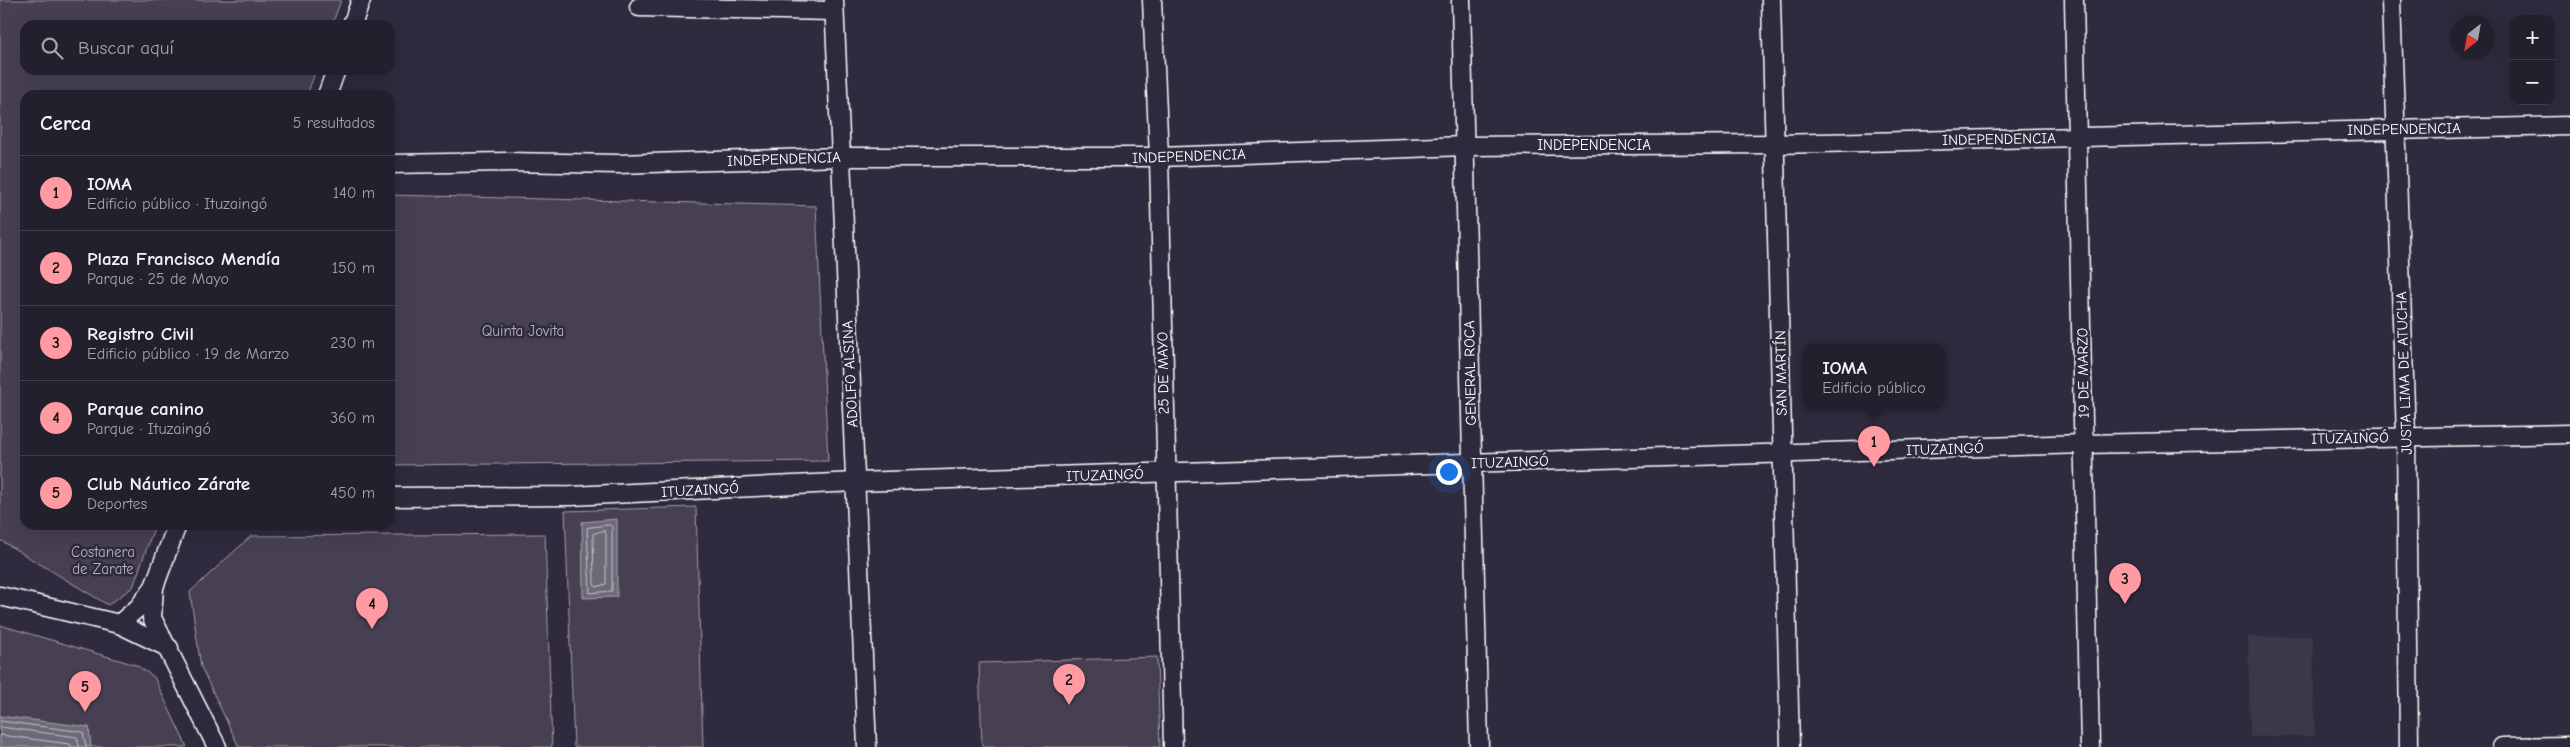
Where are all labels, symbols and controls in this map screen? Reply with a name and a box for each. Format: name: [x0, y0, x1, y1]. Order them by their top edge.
north arrow: [2450, 15, 2495, 60]
map controls: [2510, 15, 2555, 105]
button: +: [2510, 15, 2555, 60]
search box: [20, 20, 395, 75]
icon: search: [38, 34, 66, 62]
text: Buscar aquí: [78, 37, 174, 59]
button: −: [2510, 60, 2555, 105]
text: Cerca: [40, 111, 91, 135]
text: 5 resultados: [293, 114, 375, 132]
street label: INDEPENDENCIA: [2347, 119, 2461, 139]
street label: INDEPENDENCIA: [1942, 129, 2056, 149]
street label: INDEPENDENCIA: [1537, 136, 1651, 154]
street label: INDEPENDENCIA: [1132, 145, 1246, 167]
street label: INDEPENDENCIA: [727, 148, 841, 170]
text: IOMA: [87, 173, 132, 195]
text: 1: [53, 184, 59, 202]
text: 140 m: [333, 184, 375, 202]
text: Edificio público · Ituzaingó: [87, 195, 267, 213]
text: Plaza Francisco Mendía: [87, 248, 280, 270]
text: 2: [52, 259, 60, 277]
text: 150 m: [332, 259, 375, 277]
text: Parque · 25 de Mayo: [87, 270, 229, 288]
street label: JUSTA LIMA DE ATUCHA: [2392, 291, 2416, 455]
street label: ADOLFO ALSINA: [838, 320, 862, 428]
street label: GENERAL ROCA: [1460, 320, 1480, 426]
park label: Quinta Jovita: [482, 322, 564, 340]
text: Registro Civil: [87, 323, 194, 345]
street label: 19 DE MARZO: [2073, 328, 2093, 418]
street label: SAN MARTÍN: [1770, 330, 1791, 416]
street label: 25 DE MAYO: [1153, 331, 1173, 415]
text: 3: [52, 334, 60, 352]
text: 230 m: [330, 334, 375, 352]
popup: [1803, 344, 1945, 409]
text: Edificio público · 19 de Marzo: [87, 345, 289, 363]
text: IOMA: [1822, 357, 1867, 379]
text: Edificio público: [1822, 379, 1926, 397]
text: Parque canino: [87, 398, 204, 420]
text: 4: [52, 409, 60, 427]
text: 360 m: [330, 409, 375, 427]
text: Parque · Ituzaingó: [87, 420, 211, 438]
pin: 1: [1858, 426, 1890, 467]
street label: ITUZAINGÓ: [2311, 427, 2389, 448]
street label: ITUZAINGÓ: [1906, 438, 1984, 459]
street label: ITUZAINGÓ: [1471, 451, 1549, 472]
your location: [1436, 459, 1462, 485]
street label: ITUZAINGÓ: [1066, 464, 1144, 485]
text: Club Náutico Zárate: [87, 473, 250, 495]
street label: ITUZAINGÓ: [661, 478, 739, 501]
text: 5: [52, 484, 60, 502]
text: 450 m: [330, 484, 375, 502]
text: Deportes: [87, 495, 147, 513]
park label: Costanera de Zarate: [71, 543, 135, 578]
pin: 3: [2109, 563, 2141, 604]
pin: 4: [356, 588, 388, 629]
pin: 2: [1053, 664, 1085, 705]
pin: 5: [69, 671, 101, 712]

